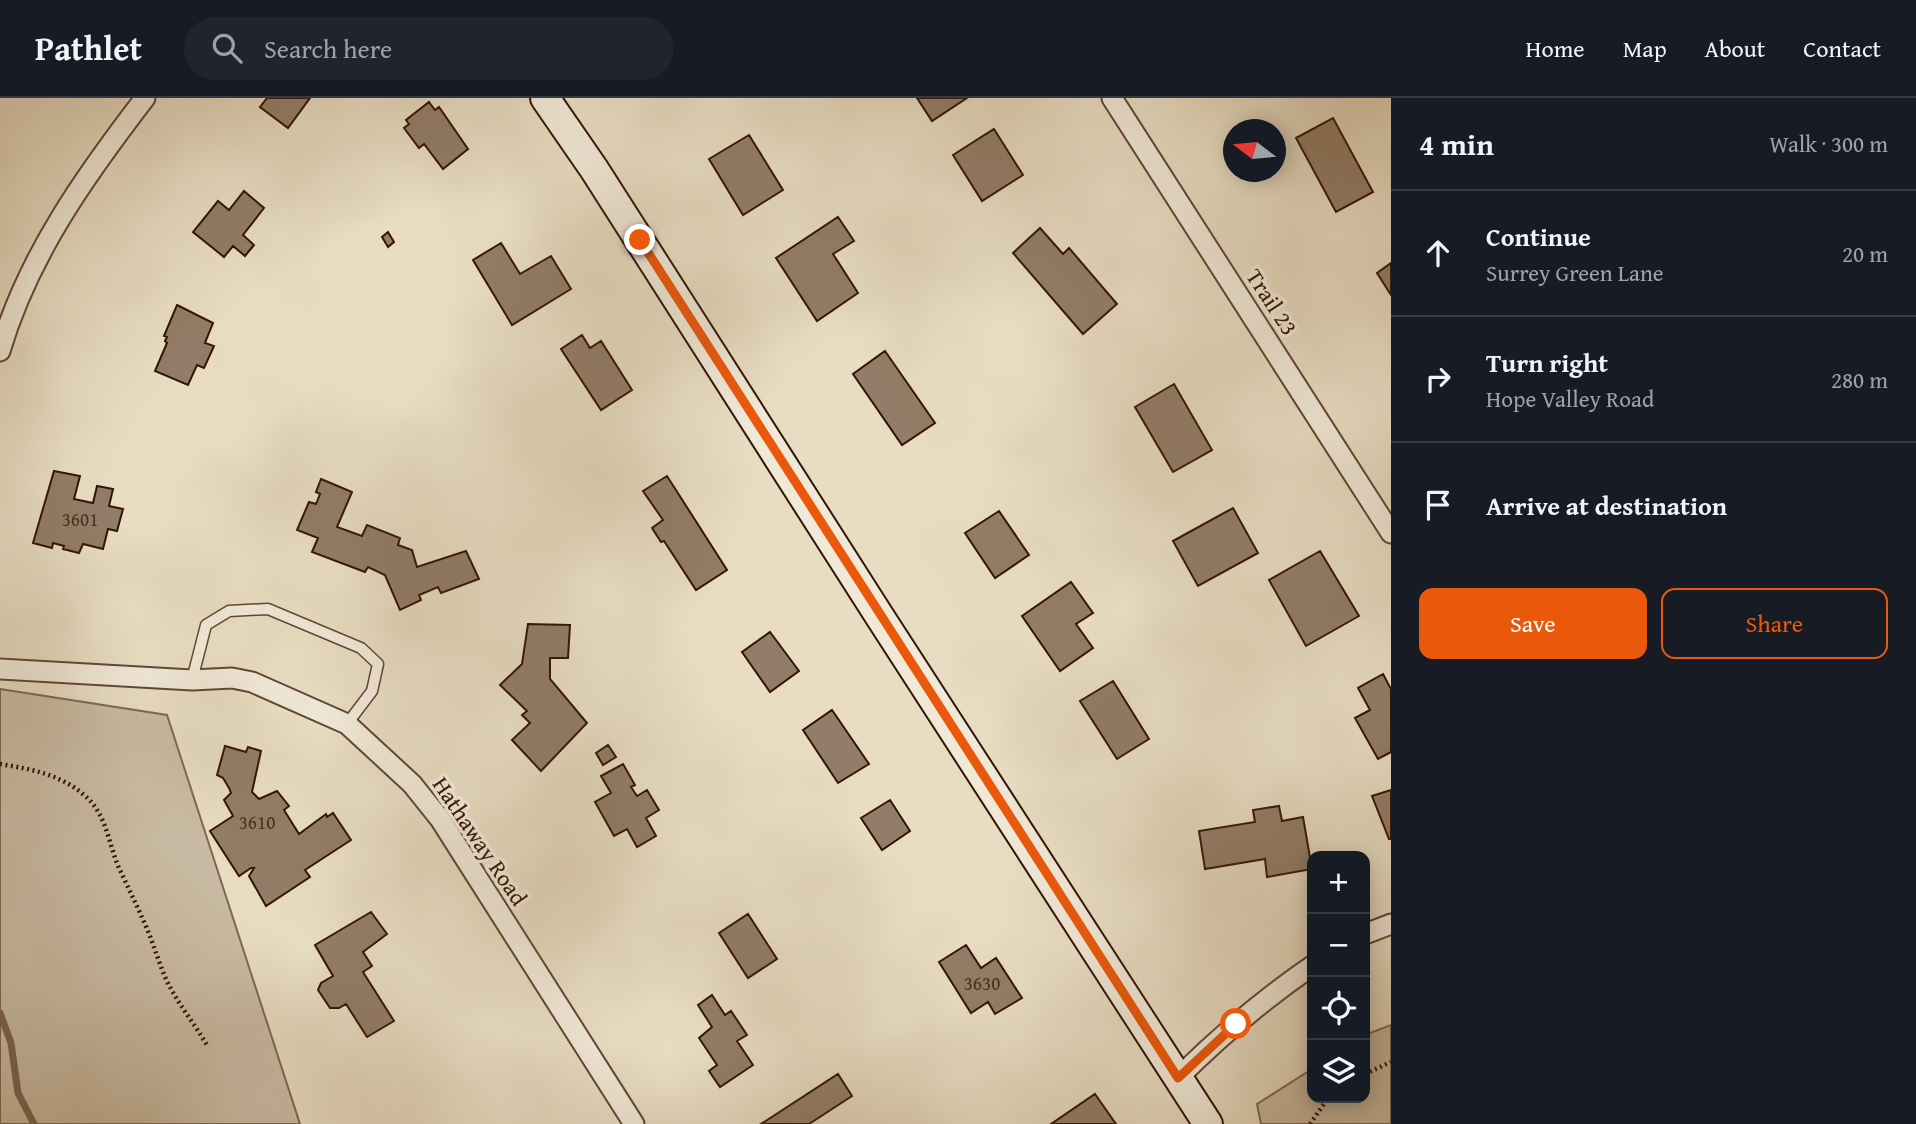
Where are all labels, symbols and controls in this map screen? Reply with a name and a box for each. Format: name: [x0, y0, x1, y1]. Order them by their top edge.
search box: [184, 17, 674, 80]
text: Pathlet: [35, 24, 142, 72]
icon: search: [208, 29, 246, 67]
text: Search here: [264, 29, 392, 68]
text: Home: [1526, 31, 1585, 66]
text: Map: [1623, 31, 1667, 66]
text: About: [1705, 31, 1765, 66]
text: Contact: [1803, 31, 1881, 66]
north arrow: [1223, 119, 1286, 182]
text: 4 min: [1419, 122, 1494, 166]
text: Walk · 300 m: [1769, 127, 1888, 160]
text: Continue: [1486, 217, 1591, 256]
route end: [624, 224, 655, 255]
icon: ahead: [1419, 234, 1457, 272]
text: 20 m: [1842, 237, 1888, 270]
text: Surrey Green Lane: [1486, 256, 1664, 289]
street label: Trail 23: [1239, 262, 1306, 341]
text: Turn right: [1486, 343, 1608, 382]
icon: right: [1419, 360, 1457, 398]
text: 280 m: [1831, 363, 1888, 396]
text: Hope Valley Road: [1486, 382, 1654, 415]
icon: arrive: [1419, 486, 1457, 524]
text: Arrive at destination: [1486, 486, 1727, 525]
house number: 3601: [62, 505, 98, 533]
button: Save: [1419, 588, 1647, 659]
button: Share: [1661, 588, 1888, 659]
street label: Hathaway Road: [425, 770, 536, 912]
house number: 3610: [239, 808, 275, 836]
map controls: [1307, 851, 1370, 1103]
button: +: [1307, 851, 1370, 914]
button: −: [1307, 914, 1370, 977]
house number: 3630: [964, 969, 1000, 997]
button: locate: [1307, 977, 1370, 1040]
route start: [1220, 1008, 1251, 1039]
button: layers: [1307, 1040, 1370, 1103]

